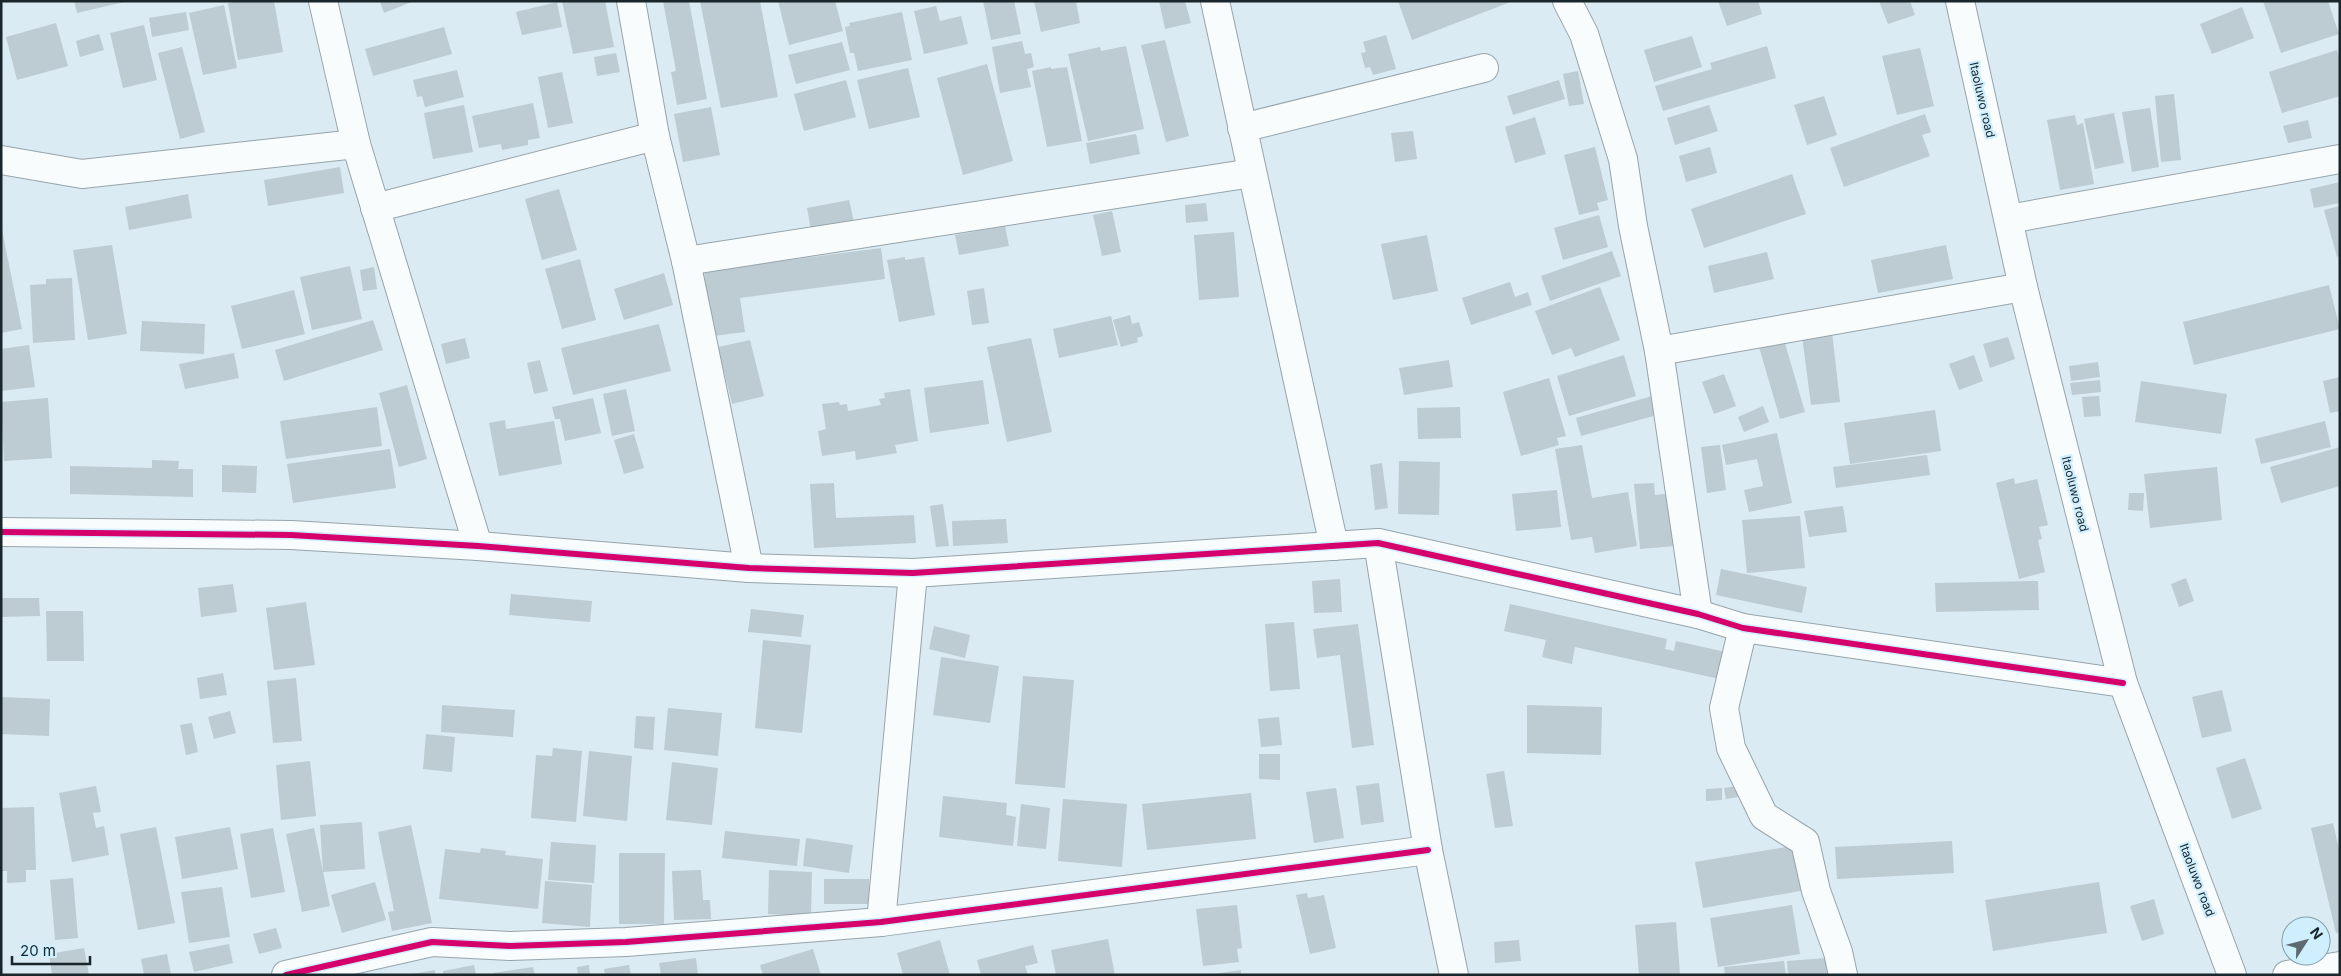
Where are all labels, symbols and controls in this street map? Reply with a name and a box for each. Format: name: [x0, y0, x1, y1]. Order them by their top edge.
street label: Itaoluwo road: [1966, 61, 1998, 139]
street label: Itaoluwo road: [2059, 455, 2092, 533]
street label: Itaoluwo road: [2177, 841, 2218, 919]
north arrow: [2281, 916, 2331, 966]
text: N: [2307, 924, 2327, 942]
scale bar: [12, 934, 90, 966]
text: 20 m: [20, 941, 56, 960]

